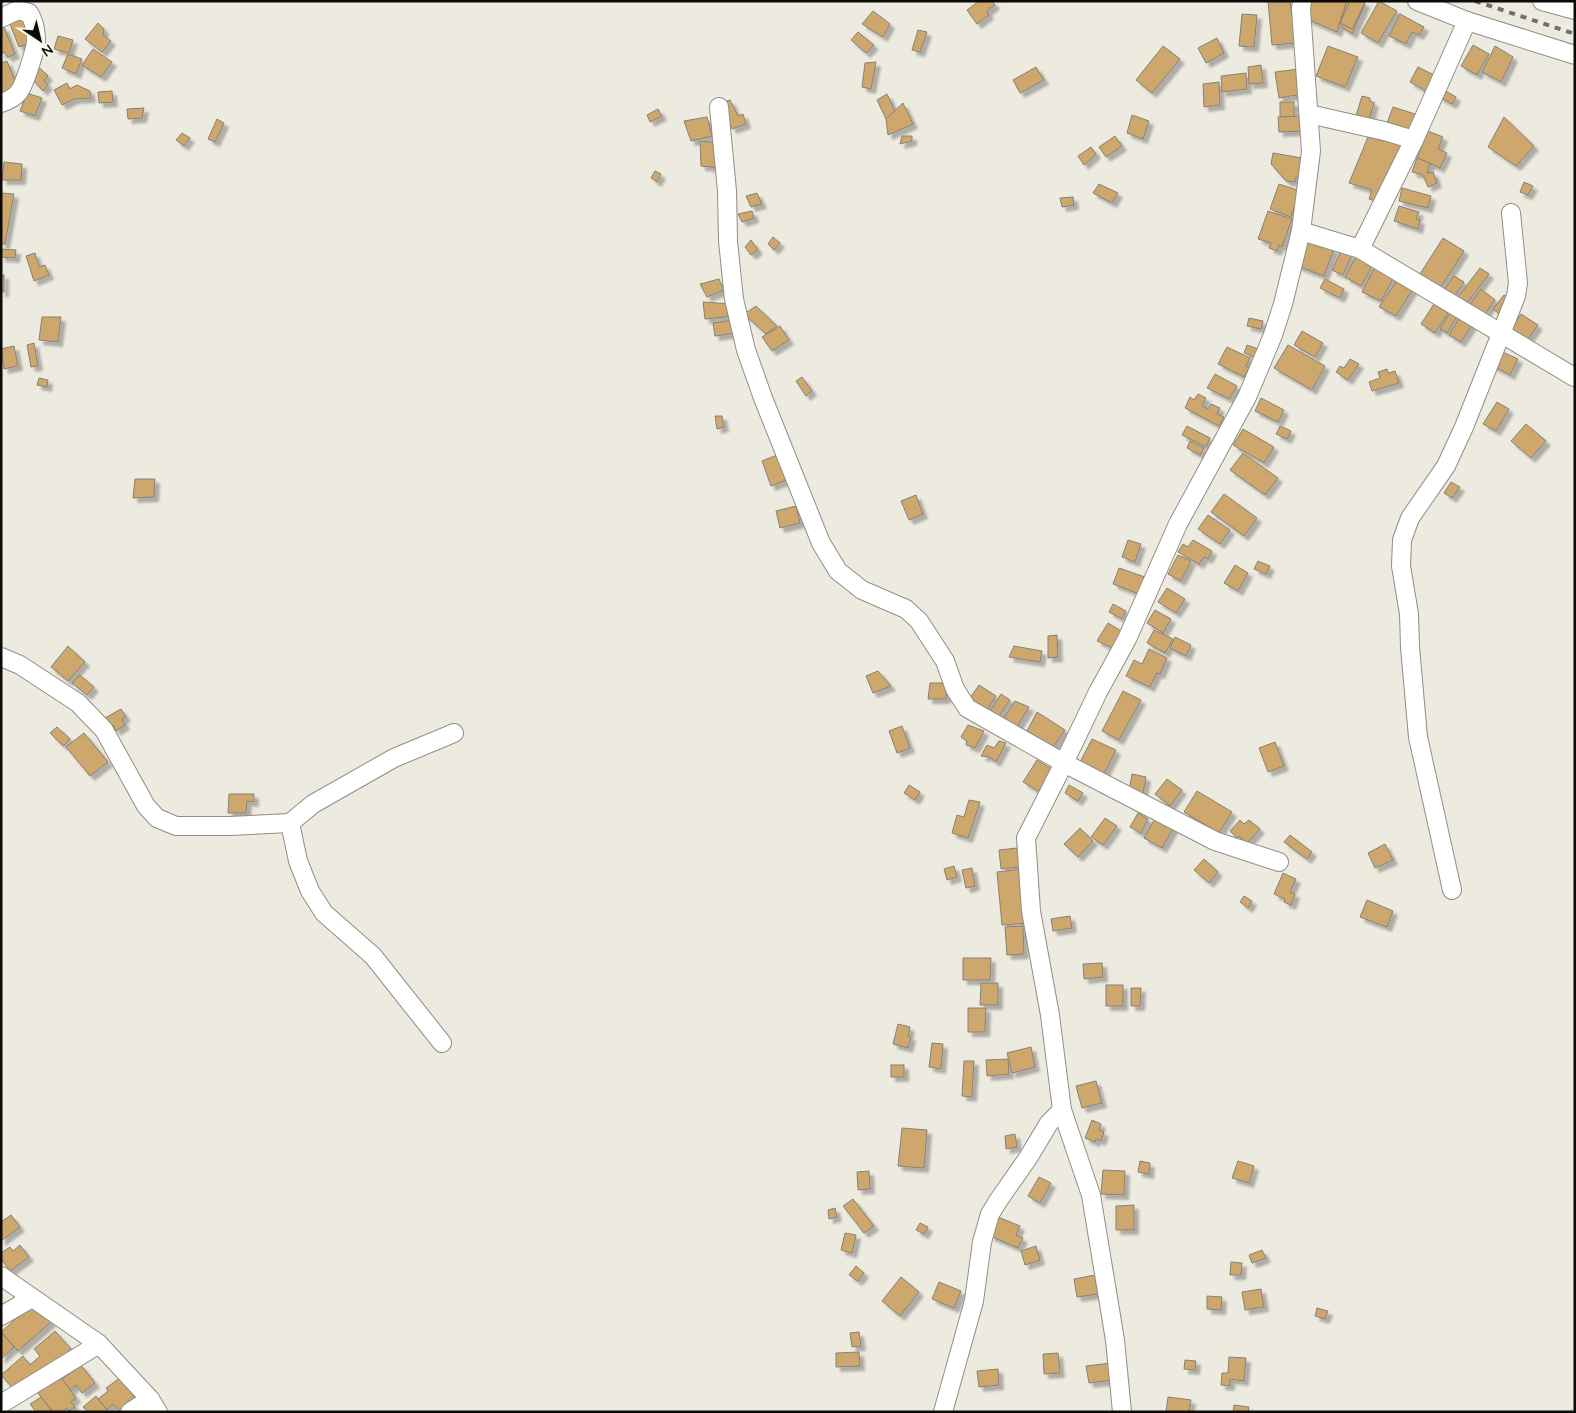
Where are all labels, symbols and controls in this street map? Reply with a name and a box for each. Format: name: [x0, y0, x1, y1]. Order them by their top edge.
north arrow: [15, 15, 65, 65]
text: N: [38, 40, 57, 61]

